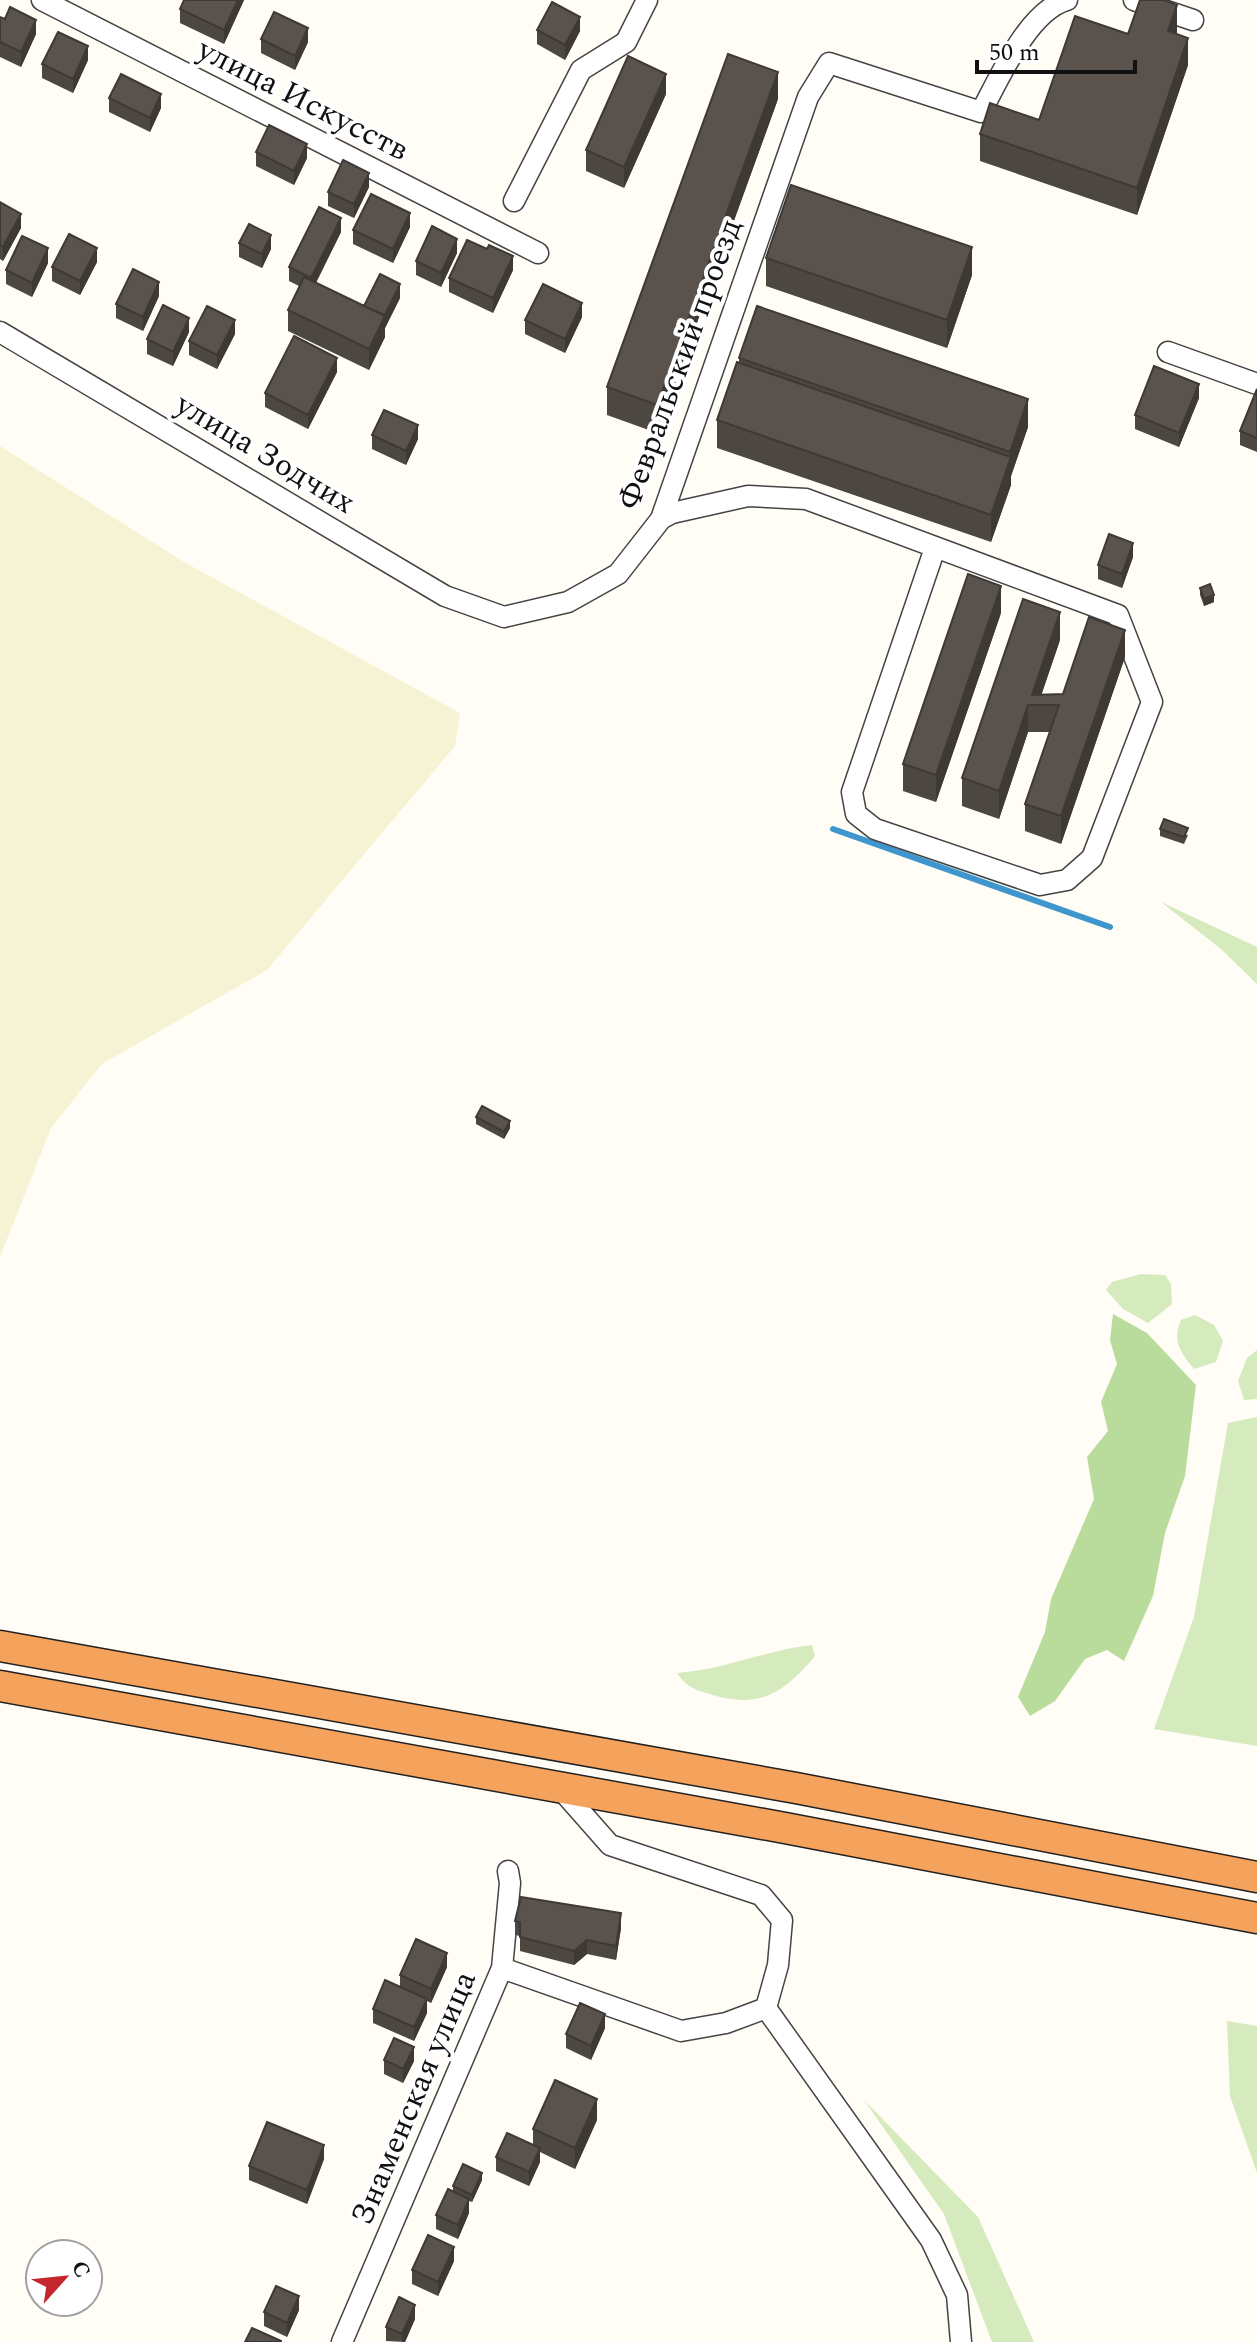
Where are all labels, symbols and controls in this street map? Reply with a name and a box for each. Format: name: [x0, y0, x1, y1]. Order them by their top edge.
scale bar: [977, 24, 1135, 74]
street label: улица Искусств: [188, 25, 417, 174]
text: 50 m: [989, 35, 1040, 71]
street label: Февральский проезд: [605, 212, 755, 516]
street label: улица Зодчих: [165, 380, 364, 527]
street label: Знаменская улица: [338, 1963, 490, 2233]
north arrow: [24, 2238, 104, 2318]
text: С: [62, 2255, 99, 2284]

